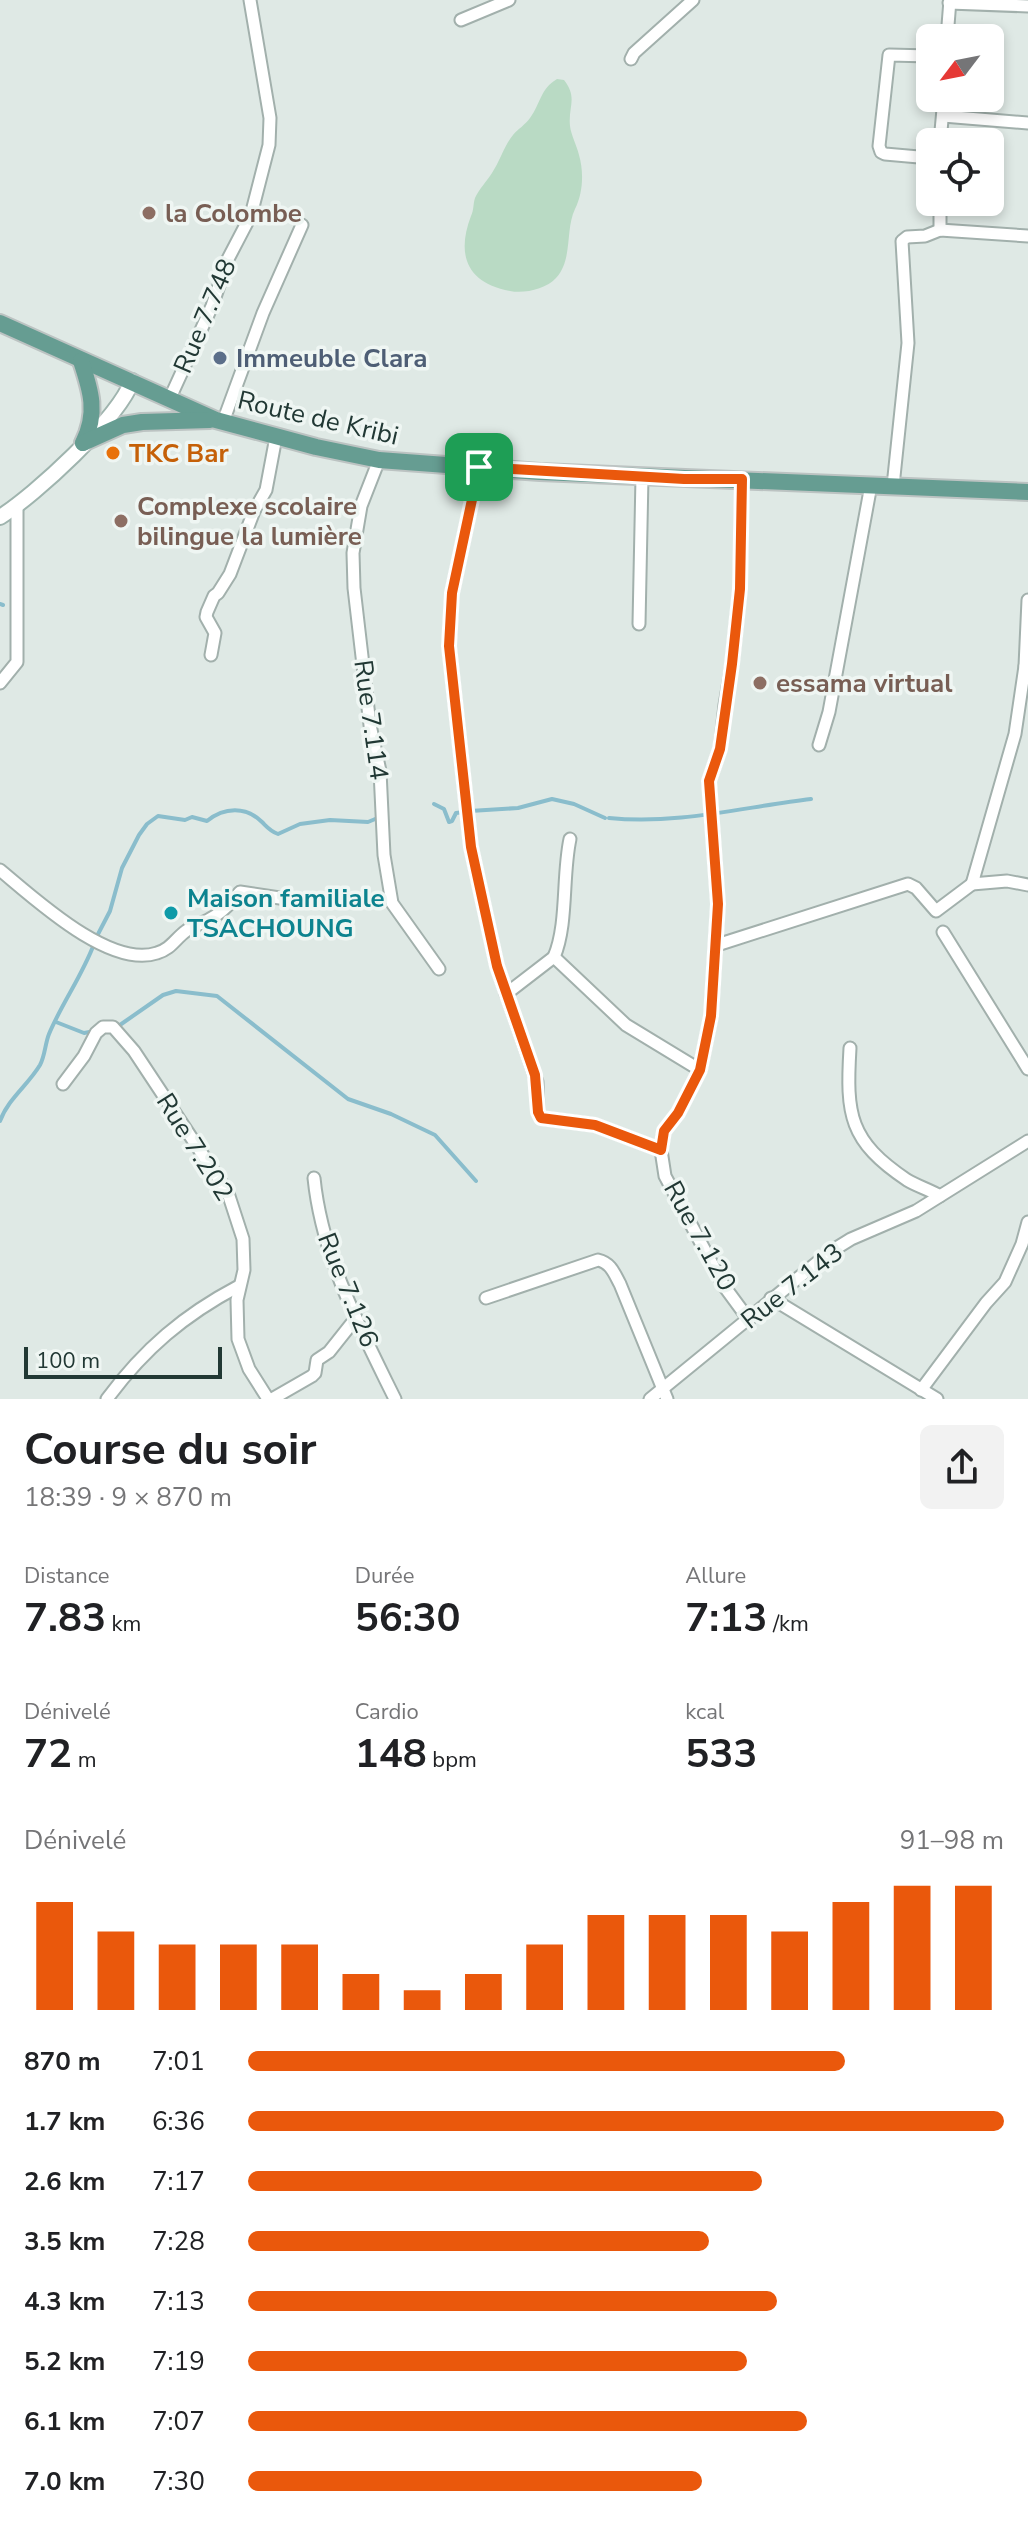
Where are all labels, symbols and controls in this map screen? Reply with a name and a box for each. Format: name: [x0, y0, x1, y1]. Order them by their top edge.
north arrow: [916, 24, 1004, 112]
map controls: [916, 24, 1004, 216]
button: locate: [916, 128, 1004, 216]
place label: la Colombe: [165, 196, 302, 231]
marker: la Colombe: [140, 204, 158, 222]
street label: Rue 7.748: [165, 254, 245, 378]
place label: Immeuble Clara: [236, 341, 427, 376]
marker: Immeuble Clara: [211, 349, 229, 367]
street label: Route de Kribi: [234, 382, 402, 454]
pin: [445, 433, 513, 501]
place label: TKC Bar: [129, 436, 229, 471]
marker: TKC Bar: [104, 444, 122, 462]
icon: arrive: [457, 445, 501, 489]
place label: Complexe scolaire bilingue la lumière: [137, 489, 362, 554]
marker: Complexe scolaire bilingue la lumière: [112, 512, 130, 530]
street label: Rue 7.114: [345, 658, 397, 782]
place label: essama virtual: [776, 666, 953, 701]
marker: essama virtual: [751, 674, 769, 692]
place label: Maison familiale TSACHOUNG: [187, 881, 385, 946]
marker: Maison familiale TSACHOUNG: [162, 904, 180, 922]
street label: Rue 7.202: [148, 1086, 242, 1208]
street label: Rue 7.120: [655, 1175, 745, 1297]
street label: Rue 7.126: [309, 1227, 387, 1353]
street label: Rue 7.143: [734, 1235, 850, 1337]
scale bar: [24, 1343, 222, 1379]
text: 100 m: [36, 1346, 100, 1376]
text: Course du soir: [24, 1420, 316, 1480]
button: share: [920, 1425, 1004, 1509]
text: 18:39 · 9 × 870 m: [24, 1480, 232, 1515]
text: Distance: [24, 1561, 109, 1591]
text: Durée: [355, 1561, 414, 1591]
text: Allure: [685, 1561, 746, 1591]
text: 7.83: [24, 1591, 106, 1645]
text: 56:30: [355, 1591, 461, 1645]
text: 7:13: [685, 1591, 767, 1645]
text: km: [106, 1609, 141, 1639]
text: /km: [767, 1609, 809, 1639]
text: Dénivelé: [24, 1697, 111, 1727]
text: Cardio: [355, 1697, 419, 1727]
text: kcal: [685, 1697, 724, 1727]
text: 72: [24, 1727, 72, 1781]
text: 148: [355, 1727, 427, 1781]
text: 533: [685, 1727, 757, 1781]
text: m: [72, 1745, 97, 1775]
text: bpm: [427, 1745, 477, 1775]
text: Dénivelé: [24, 1823, 126, 1858]
text: 91–98 m: [900, 1823, 1004, 1858]
text: 870 m: [24, 2044, 101, 2079]
text: 7:01: [152, 2044, 205, 2079]
text: 1.7 km: [24, 2104, 105, 2139]
text: 6:36: [152, 2104, 205, 2139]
text: 2.6 km: [24, 2164, 105, 2199]
text: 7:17: [152, 2164, 205, 2199]
text: 3.5 km: [24, 2224, 105, 2259]
text: 7:28: [152, 2224, 205, 2259]
text: 4.3 km: [24, 2284, 105, 2319]
text: 7:13: [152, 2284, 205, 2319]
text: 5.2 km: [24, 2344, 105, 2379]
text: 7:19: [152, 2344, 205, 2379]
text: 6.1 km: [24, 2404, 105, 2439]
text: 7:07: [152, 2404, 205, 2439]
text: 7.0 km: [24, 2464, 105, 2499]
text: 7:30: [152, 2464, 205, 2499]

